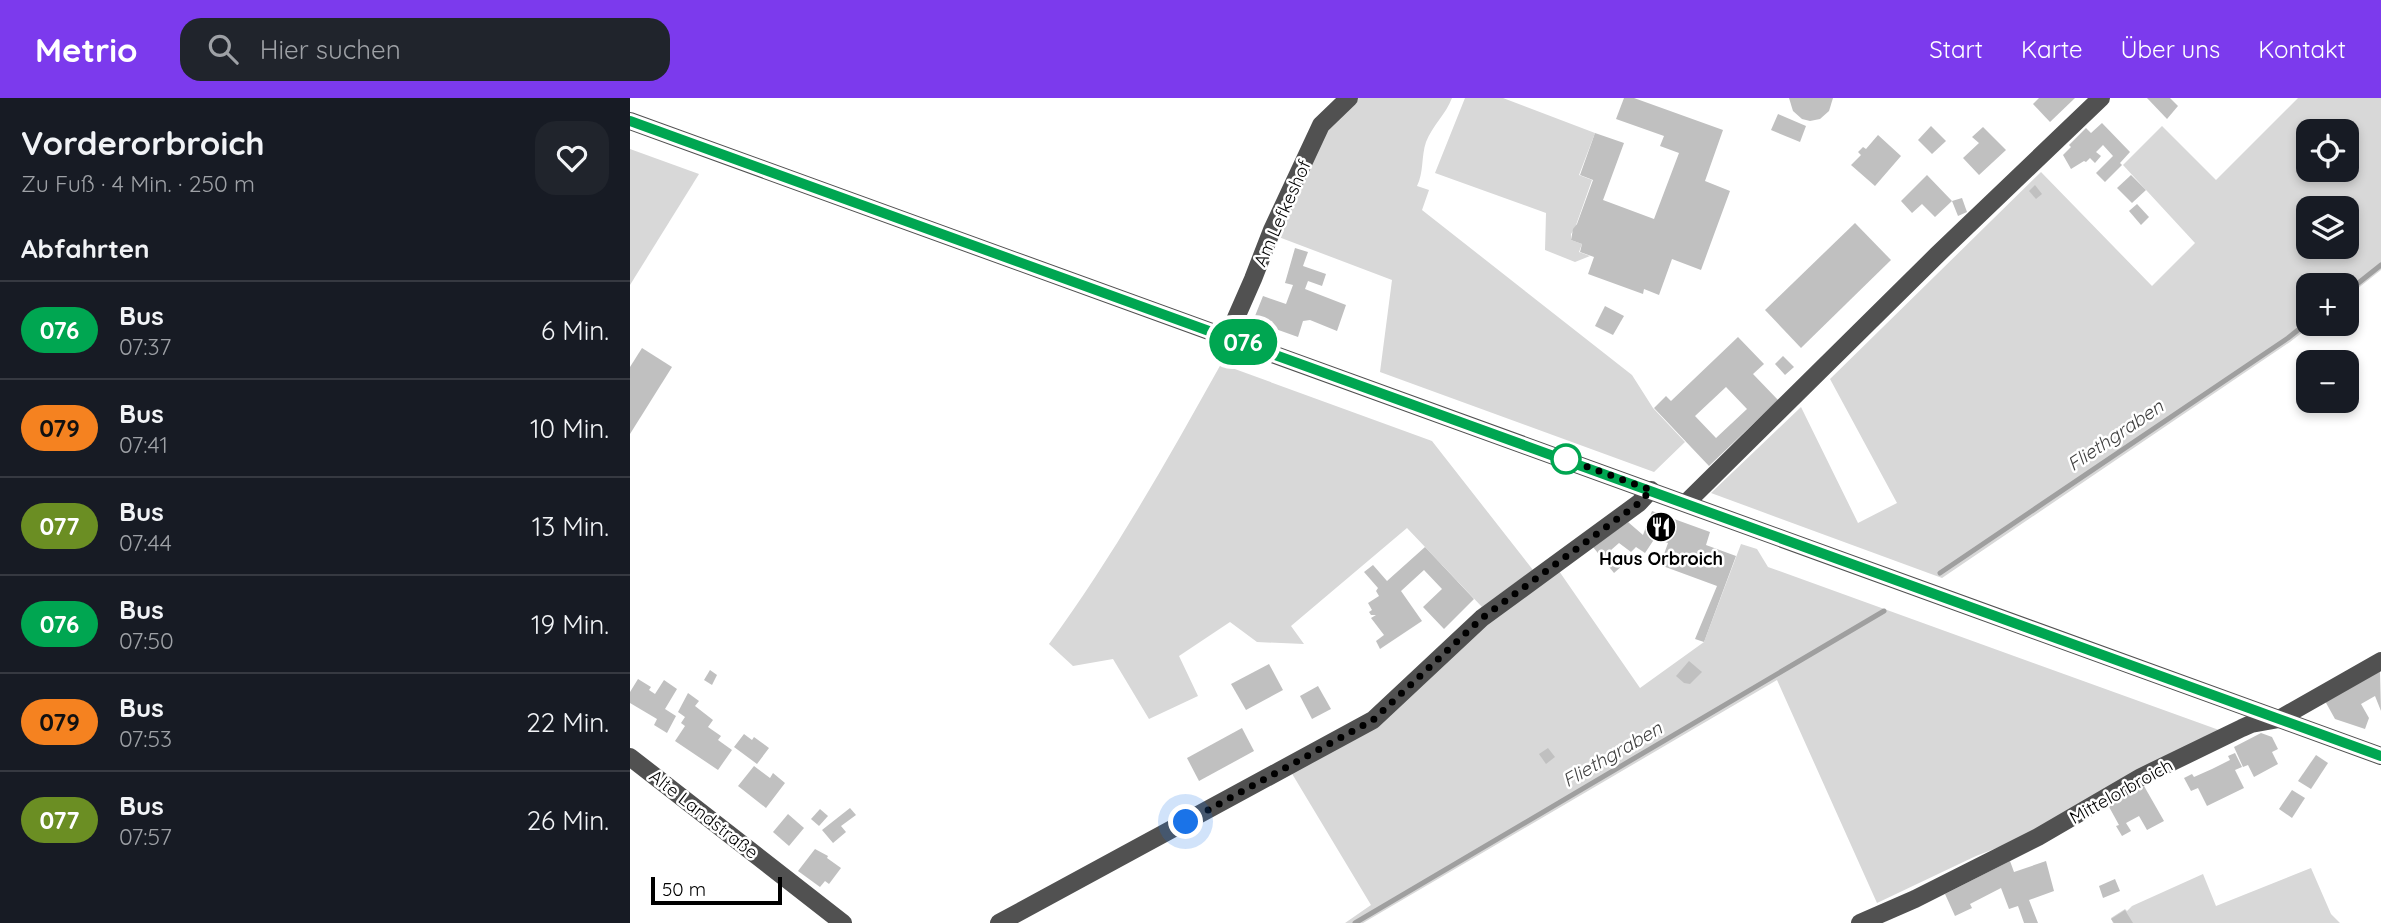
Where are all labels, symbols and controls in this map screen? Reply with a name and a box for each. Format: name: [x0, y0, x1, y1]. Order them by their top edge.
search box: [180, 18, 670, 81]
text: Metrio: [35, 29, 138, 70]
icon: search: [204, 30, 242, 68]
text: Hier suchen: [260, 33, 401, 66]
text: Start: [1929, 34, 1983, 64]
text: Karte: [2021, 34, 2082, 64]
text: Über uns: [2120, 34, 2220, 64]
text: Kontakt: [2258, 34, 2346, 64]
map controls: [2296, 119, 2359, 413]
button: locate: [2296, 119, 2359, 182]
button: heart: [535, 121, 609, 195]
text: Vorderorbroich: [21, 122, 265, 163]
street label: Am Lefkeshof: [1248, 155, 1316, 270]
text: Zu Fuß · 4 Min. · 250 m: [21, 169, 255, 198]
button: layers: [2296, 196, 2359, 259]
text: Abfahrten: [21, 232, 150, 265]
button: +: [2296, 273, 2359, 336]
text: Bus: [119, 299, 164, 332]
text: 6 Min.: [541, 314, 609, 347]
text: 076: [40, 315, 79, 345]
line badge: 076: [1203, 319, 1283, 365]
text: 076: [1223, 327, 1263, 357]
text: 07:37: [119, 332, 171, 361]
button: −: [2296, 350, 2359, 413]
water label: Fliethgraben: [2062, 393, 2168, 476]
text: Bus: [119, 397, 164, 430]
text: 10 Min.: [530, 412, 609, 445]
text: 079: [39, 413, 80, 443]
text: 07:41: [119, 430, 168, 459]
unlabelled marker: [1551, 444, 1581, 474]
text: Bus: [119, 495, 164, 528]
text: 13 Min.: [532, 510, 609, 543]
restaurant icon: Haus Orbroich: [1644, 510, 1678, 544]
text: 077: [39, 511, 80, 541]
text: 07:44: [119, 528, 172, 557]
place label: Haus Orbroich: [1599, 547, 1723, 570]
text: Bus: [119, 593, 164, 626]
text: 19 Min.: [531, 608, 609, 641]
text: 076: [40, 609, 79, 639]
text: 07:50: [119, 626, 174, 655]
text: Bus: [119, 691, 164, 724]
text: 22 Min.: [526, 706, 609, 739]
text: 079: [39, 707, 80, 737]
water label: Fliethgraben: [1558, 715, 1667, 792]
text: 07:53: [119, 724, 172, 753]
street label: Mittelorbroich: [2065, 753, 2177, 829]
street label: Alte Landstraße: [645, 764, 763, 864]
text: Bus: [119, 789, 164, 822]
text: 26 Min.: [527, 804, 609, 837]
your location: [1168, 804, 1203, 839]
text: 077: [39, 805, 80, 835]
text: 07:57: [119, 822, 172, 851]
scale bar: [651, 874, 782, 906]
text: 50 m: [662, 877, 706, 901]

